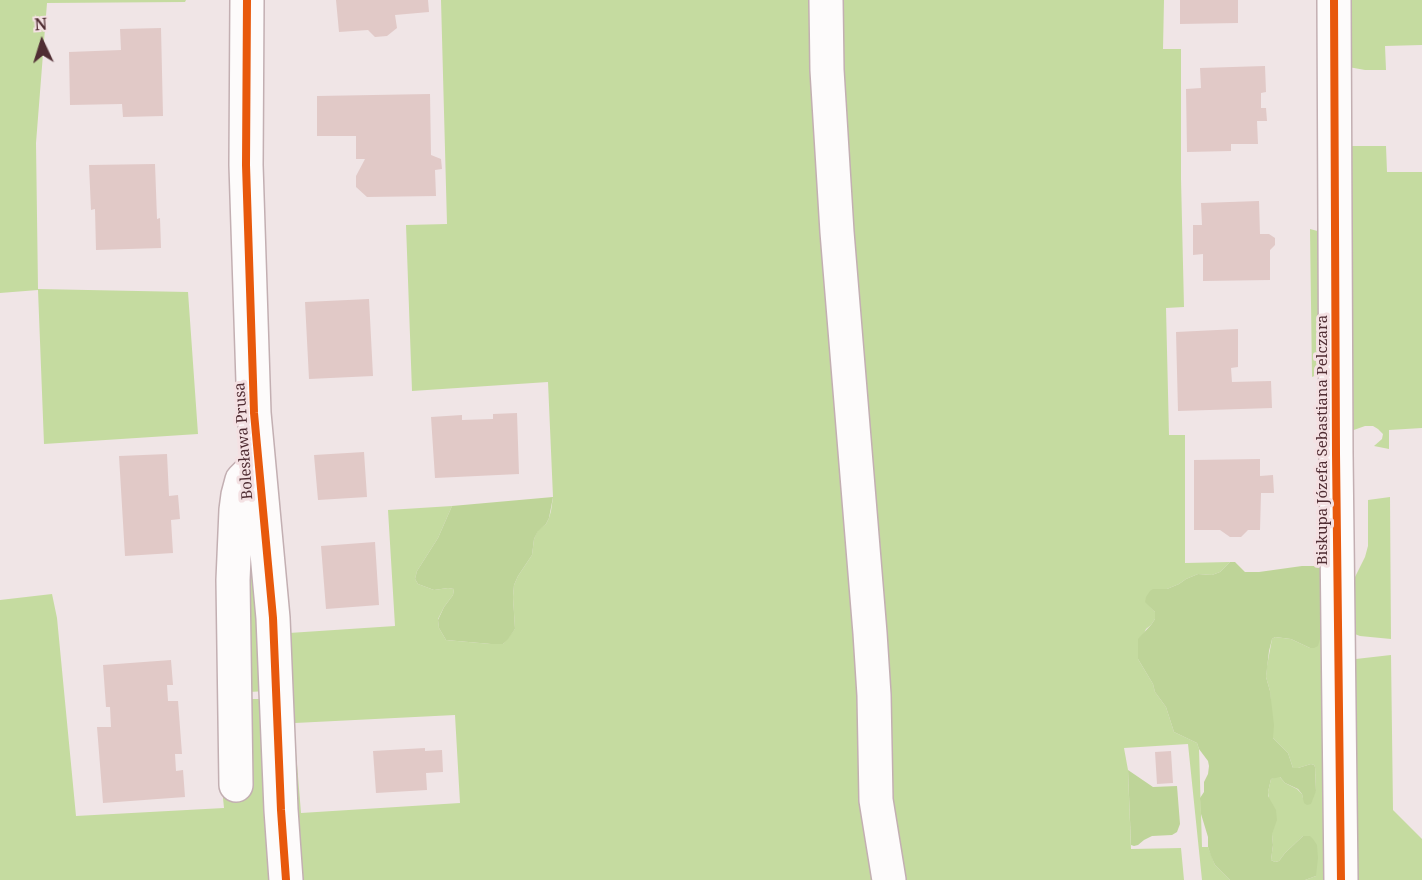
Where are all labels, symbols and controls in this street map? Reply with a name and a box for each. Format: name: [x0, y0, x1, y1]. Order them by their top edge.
north arrow: [12, 12, 72, 72]
text: N: [34, 13, 48, 35]
street label: Biskupa Józefa Sebastiana Pelczara: [1314, 315, 1332, 565]
street label: Bolesława Prusa: [231, 382, 257, 500]

